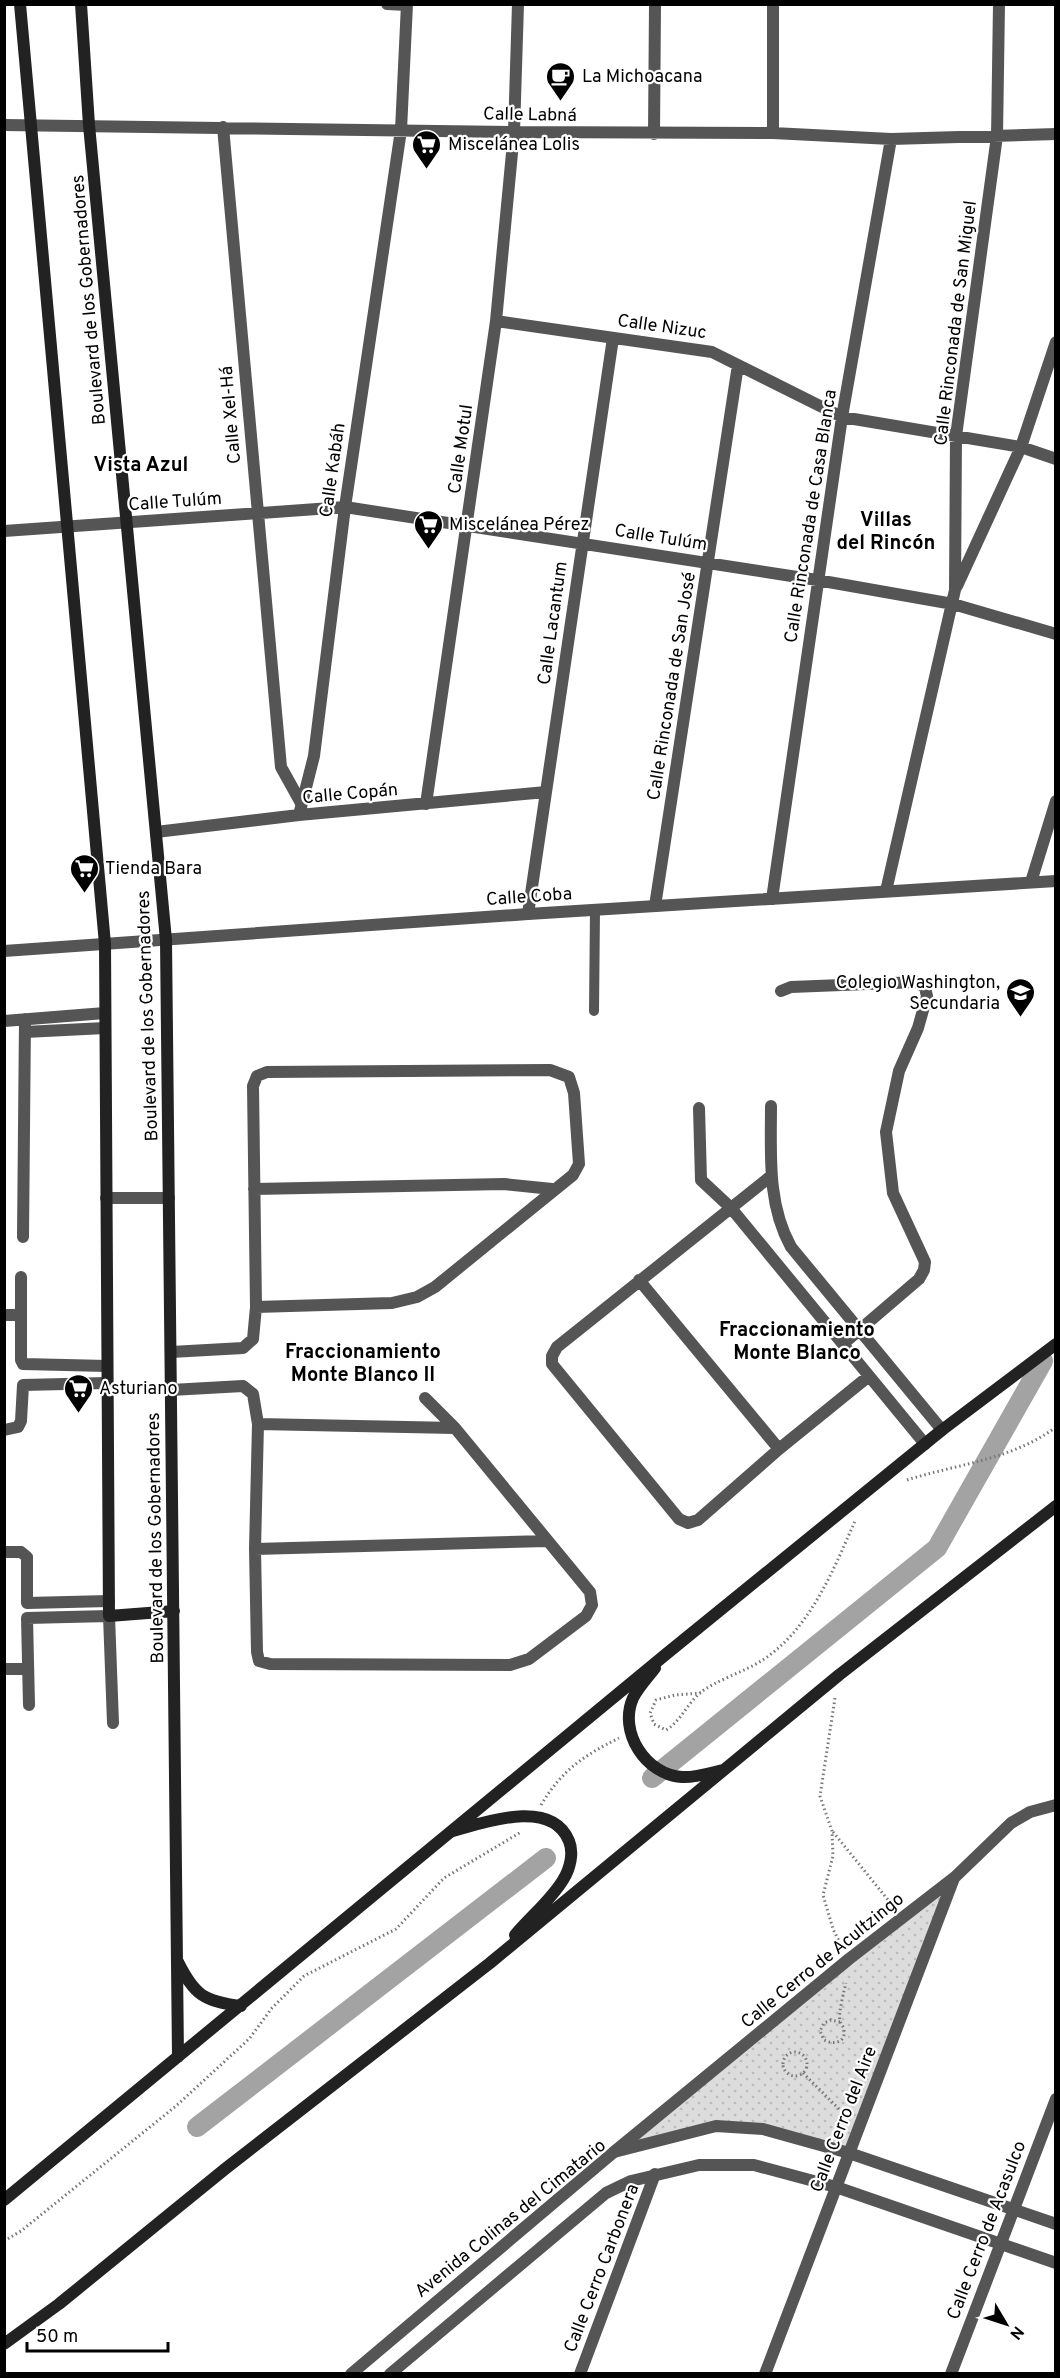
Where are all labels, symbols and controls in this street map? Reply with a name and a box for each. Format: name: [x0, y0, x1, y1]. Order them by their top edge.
cafe icon: La Michoacana: [545, 60, 577, 102]
place label: La Michoacana: [582, 66, 702, 89]
street label: Calle Labná: [483, 103, 577, 128]
supermarket icon: Miscelánea Lolis: [411, 128, 443, 170]
place label: Miscelánea Lolis: [448, 134, 580, 157]
street label: Boulevard de los Gobernadores: [67, 174, 112, 426]
street label: Calle Rinconada de San Miguel: [930, 199, 983, 447]
street label: Calle Nizuc: [616, 310, 708, 345]
street label: Calle Xel-Há: [216, 365, 247, 465]
street label: Calle Rinconada de Casa Blanca: [780, 388, 843, 645]
street label: Calle Motul: [444, 403, 479, 495]
street label: Calle Kabáh: [315, 421, 352, 519]
district label: Vista Azul: [94, 453, 188, 479]
street label: Calle Tulúm: [128, 488, 223, 517]
supermarket icon: Miscelánea Pérez: [412, 508, 444, 550]
district label: Villas del Rincón: [837, 508, 935, 557]
place label: Miscelánea Pérez: [449, 514, 589, 537]
street label: Calle Tulúm: [613, 520, 709, 557]
street label: Calle Lacantum: [533, 560, 574, 686]
street label: Calle Rinconada de San José: [643, 570, 702, 802]
street label: Calle Copán: [301, 779, 399, 810]
supermarket icon: Tienda Bara: [68, 852, 100, 894]
place label: Tienda Bara: [105, 858, 202, 881]
street label: Calle Coba: [485, 883, 573, 912]
street label: Boulevard de los Gobernadores: [133, 890, 164, 1142]
place label: Colegio Washington, Secundaria: [836, 972, 1000, 1016]
school or university icon: Colegio Washington, Secundaria: [1005, 976, 1037, 1018]
district label: Fraccionamiento Monte Blanco: [719, 1318, 875, 1367]
district label: Fraccionamiento Monte Blanco II: [285, 1340, 441, 1389]
supermarket icon: Asturiano: [62, 1372, 94, 1414]
place label: Asturiano: [99, 1378, 178, 1401]
street label: Boulevard de los Gobernadores: [143, 1412, 170, 1664]
street label: Calle Cerro de Acultzingo: [737, 1888, 909, 2034]
street label: Calle Cerro del Aire: [806, 2043, 883, 2196]
street label: Avenida Colinas del Cimatario: [411, 2135, 611, 2304]
street label: Calle Cerro de Acasulco: [943, 2138, 1032, 2323]
street label: Calle Cerro Carbonera: [560, 2181, 645, 2356]
north arrow: [976, 2294, 1036, 2354]
scale bar: [27, 2315, 168, 2353]
text: N: [1005, 2321, 1027, 2343]
text: 50 m: [36, 2326, 78, 2349]

